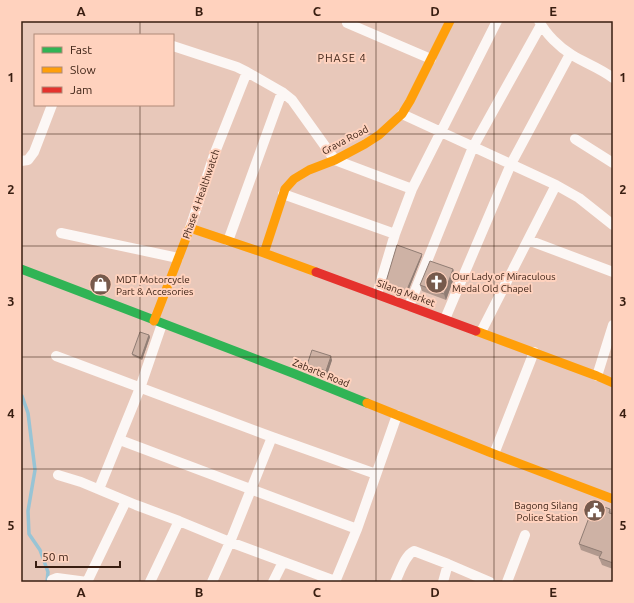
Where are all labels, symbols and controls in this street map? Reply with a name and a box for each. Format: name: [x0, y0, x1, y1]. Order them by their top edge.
text: A: [76, 4, 86, 18]
text: B: [195, 4, 204, 18]
text: C: [313, 4, 322, 18]
text: D: [430, 4, 440, 18]
text: E: [549, 4, 557, 18]
legend: [34, 34, 174, 106]
text: Fast: [70, 43, 92, 56]
district label: PHASE 4: [317, 52, 367, 64]
text: Slow: [70, 63, 96, 76]
text: 1: [7, 70, 15, 84]
text: 1: [619, 70, 627, 84]
text: Jam: [70, 83, 92, 96]
street label: Grava Road: [320, 123, 370, 157]
street label: Phase 4 Healthwatch: [181, 148, 221, 240]
text: 2: [7, 182, 15, 196]
text: 2: [619, 182, 627, 196]
church icon: Our Lady of Miraculous Medal Old Chapel: [424, 269, 450, 295]
place label: Our Lady of Miraculous Medal Old Chapel: [452, 271, 556, 294]
shop icon: MDT Motorcycle Part & Accesories: [87, 272, 113, 298]
place label: MDT Motorcycle Part & Accesories: [116, 274, 193, 297]
street label: Silang Market: [375, 277, 437, 309]
text: 3: [7, 294, 15, 308]
text: 3: [619, 294, 627, 308]
street label: Zabarte Road: [291, 357, 351, 389]
text: 4: [7, 406, 15, 420]
text: 4: [619, 406, 627, 420]
public building icon: Bagong Silang Police Station: [581, 498, 607, 524]
place label: Bagong Silang Police Station: [514, 500, 578, 523]
text: 5: [7, 518, 15, 532]
text: 5: [619, 518, 627, 532]
scale bar: [36, 543, 120, 569]
text: 50 m: [42, 550, 69, 563]
text: A: [76, 585, 86, 599]
text: B: [195, 585, 204, 599]
text: C: [313, 585, 322, 599]
text: D: [430, 585, 440, 599]
text: E: [549, 585, 557, 599]

